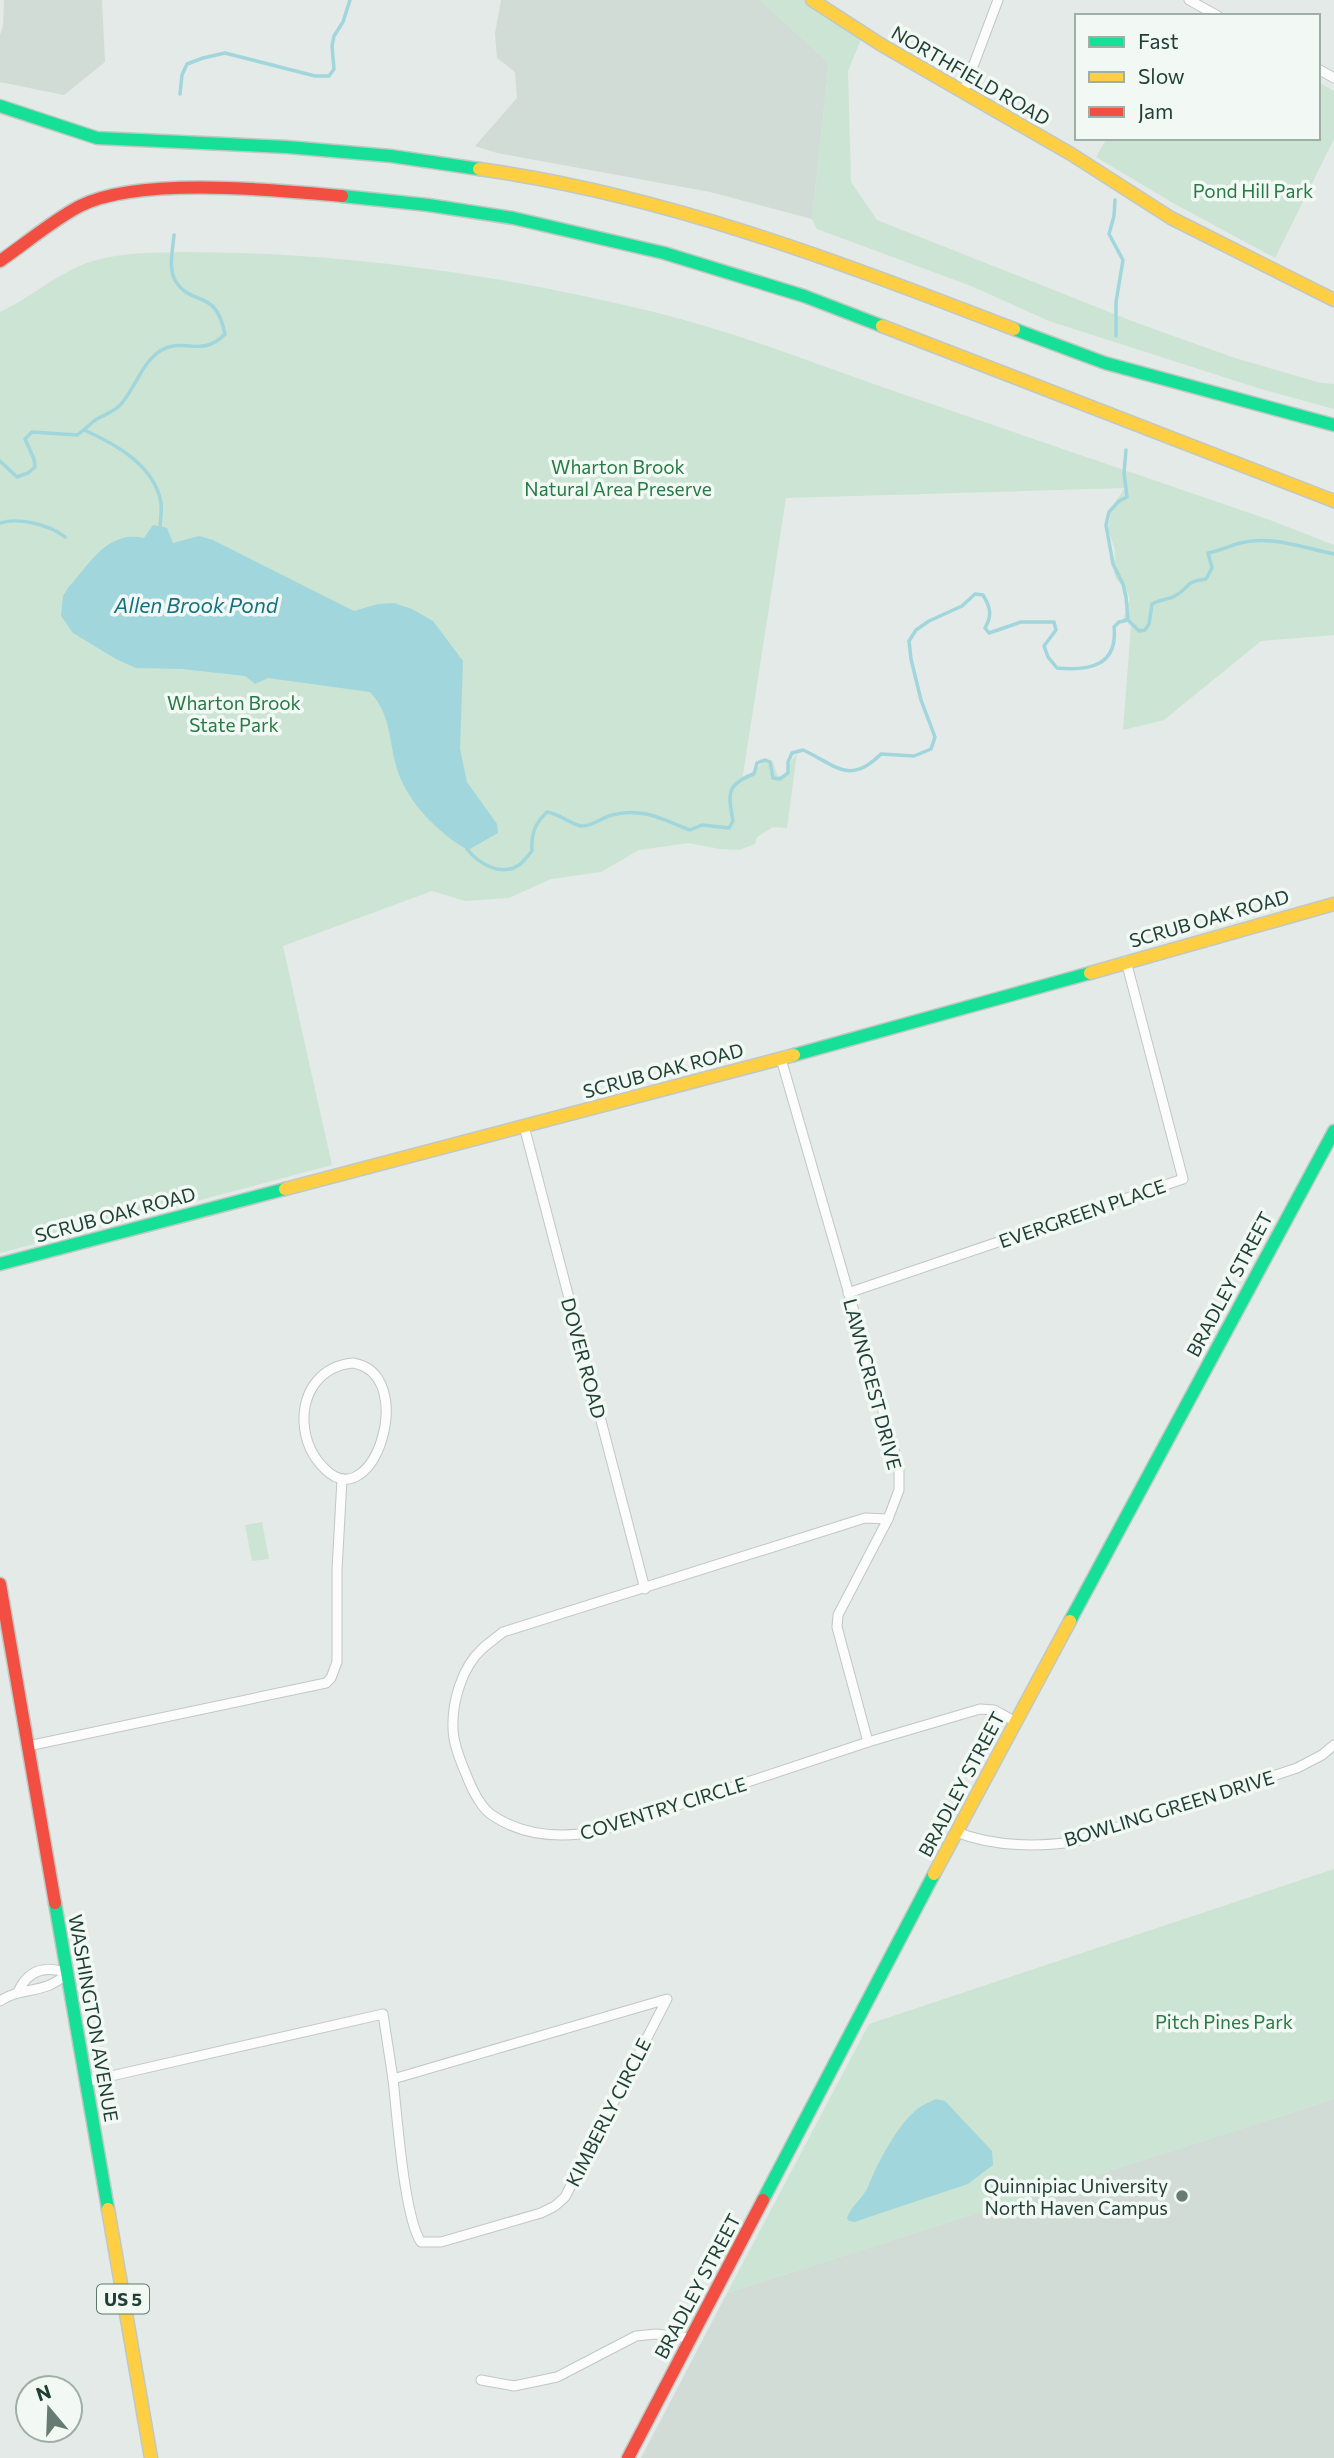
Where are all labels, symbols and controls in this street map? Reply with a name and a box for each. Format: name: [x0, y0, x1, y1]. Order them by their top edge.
legend: [1075, 14, 1320, 140]
street label: NORTHFIELD ROAD: [888, 20, 1054, 130]
text: Fast: [1138, 28, 1179, 53]
text: Slow: [1138, 63, 1185, 88]
text: Jam: [1138, 98, 1173, 123]
park label: Pond Hill Park: [1193, 179, 1313, 202]
park label: Wharton Brook Natural Area Preserve: [524, 455, 712, 500]
water label: Allen Brook Pond: [113, 592, 279, 617]
park label: Wharton Brook State Park: [167, 691, 301, 736]
street label: SCRUB OAK ROAD: [1126, 884, 1292, 952]
street label: SCRUB OAK ROAD: [580, 1038, 746, 1102]
street label: EVERGREEN PLACE: [996, 1174, 1168, 1252]
street label: SCRUB OAK ROAD: [32, 1182, 198, 1246]
street label: BRADLEY STREET: [1181, 1208, 1277, 1360]
street label: DOVER ROAD: [557, 1295, 611, 1421]
street label: LAWNCREST DRIVE: [839, 1296, 907, 1472]
street label: BRADLEY STREET: [913, 1708, 1009, 1860]
street label: BOWLING GREEN DRIVE: [1061, 1765, 1277, 1851]
street label: COVENTRY CIRCLE: [577, 1772, 749, 1844]
street label: WASHINGTON AVENUE: [64, 1912, 124, 2124]
park label: Pitch Pines Park: [1155, 2010, 1293, 2033]
street label: KIMBERLY CIRCLE: [561, 2034, 655, 2190]
place label: Quinnipiac University North Haven Campus: [984, 2174, 1168, 2219]
marker: Quinnipiac University North Haven Campus: [1174, 2188, 1190, 2204]
street label: BRADLEY STREET: [649, 2210, 745, 2362]
road number: US 5: [97, 2284, 149, 2314]
north arrow: [14, 2374, 84, 2444]
text: N: [33, 2379, 54, 2406]

